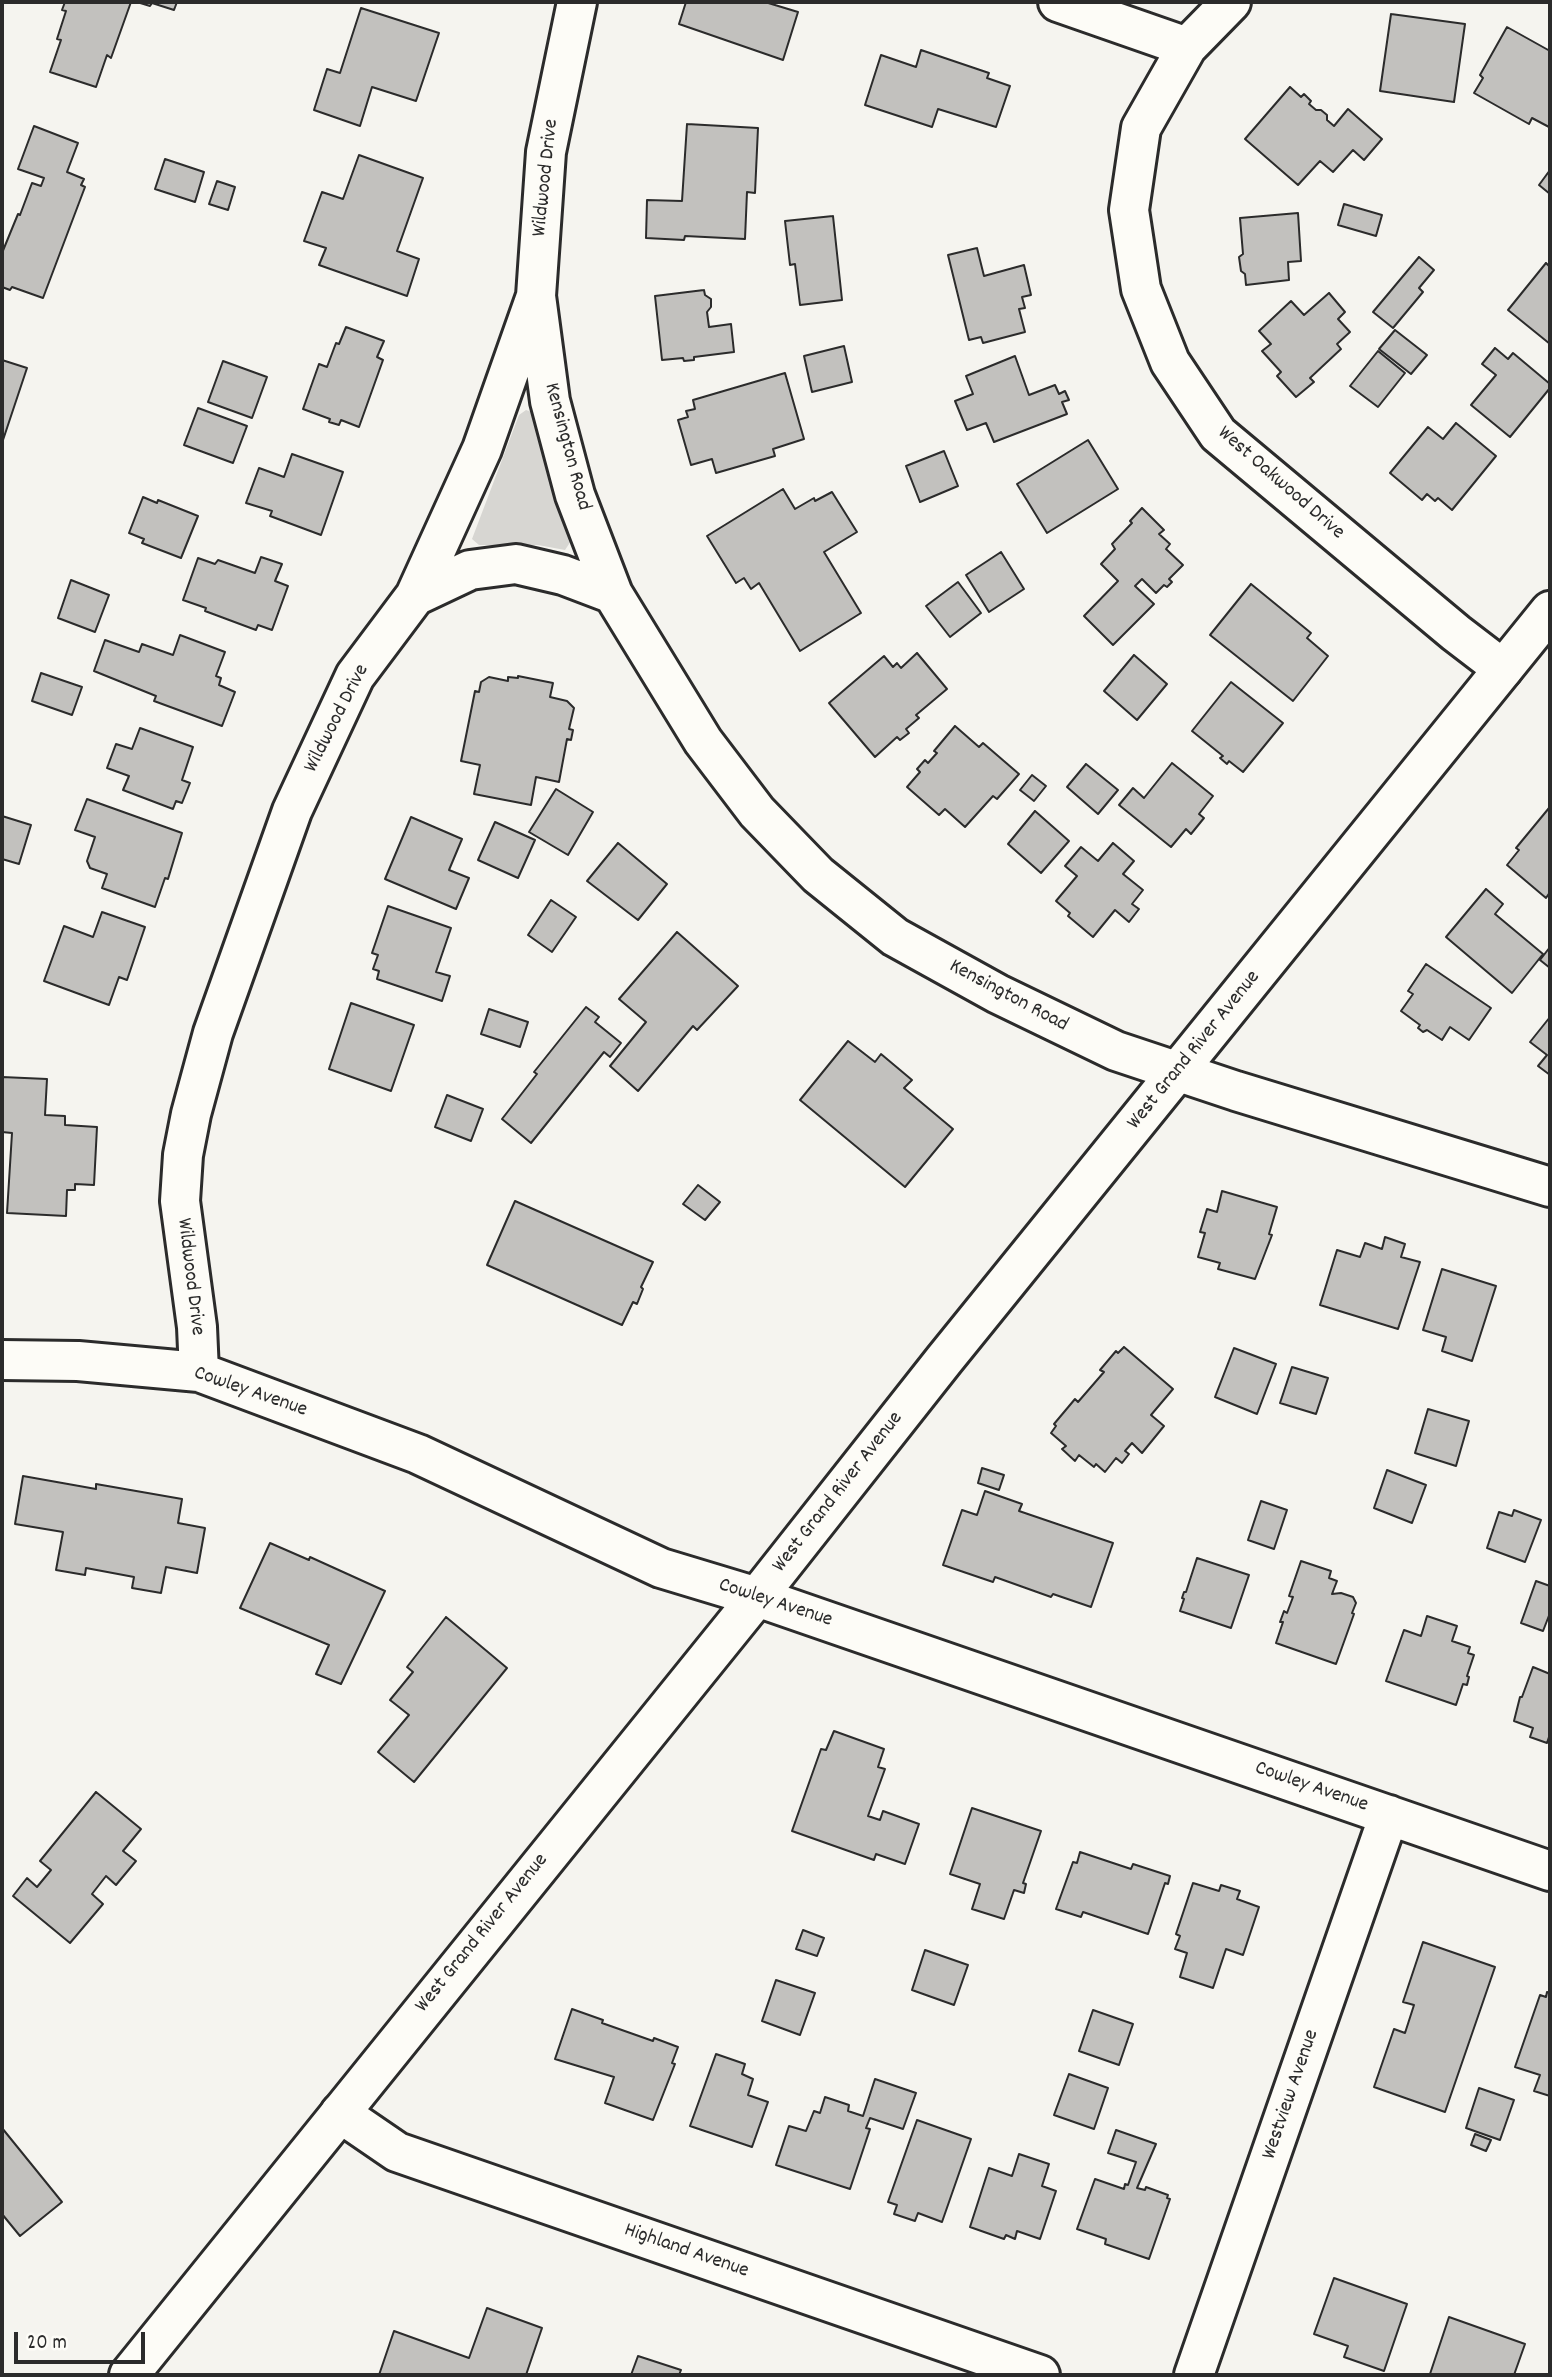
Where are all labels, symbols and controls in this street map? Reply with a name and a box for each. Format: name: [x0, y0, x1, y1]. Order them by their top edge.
street label: Wildwood Drive: [528, 118, 566, 238]
street label: Kensington Road: [537, 380, 595, 514]
street label: West Oakwood Drive: [1211, 422, 1349, 546]
street label: Wildwood Drive: [300, 661, 376, 777]
street label: Kensington Road: [944, 955, 1072, 1039]
street label: West Grand River Avenue: [1123, 966, 1267, 1136]
street label: Wildwood Drive: [169, 1217, 209, 1337]
street label: Cowley Avenue: [190, 1362, 310, 1424]
street label: West Grand River Avenue: [768, 1407, 910, 1579]
street label: Cowley Avenue: [715, 1574, 835, 1634]
street label: Cowley Avenue: [1251, 1757, 1371, 1819]
street label: West Grand River Avenue: [411, 1849, 555, 2019]
street label: Westview Avenue: [1258, 2027, 1326, 2163]
street label: Highland Avenue: [620, 2219, 752, 2285]
scale bar: [18, 2318, 149, 2362]
text: 20 m: [27, 2329, 67, 2359]

